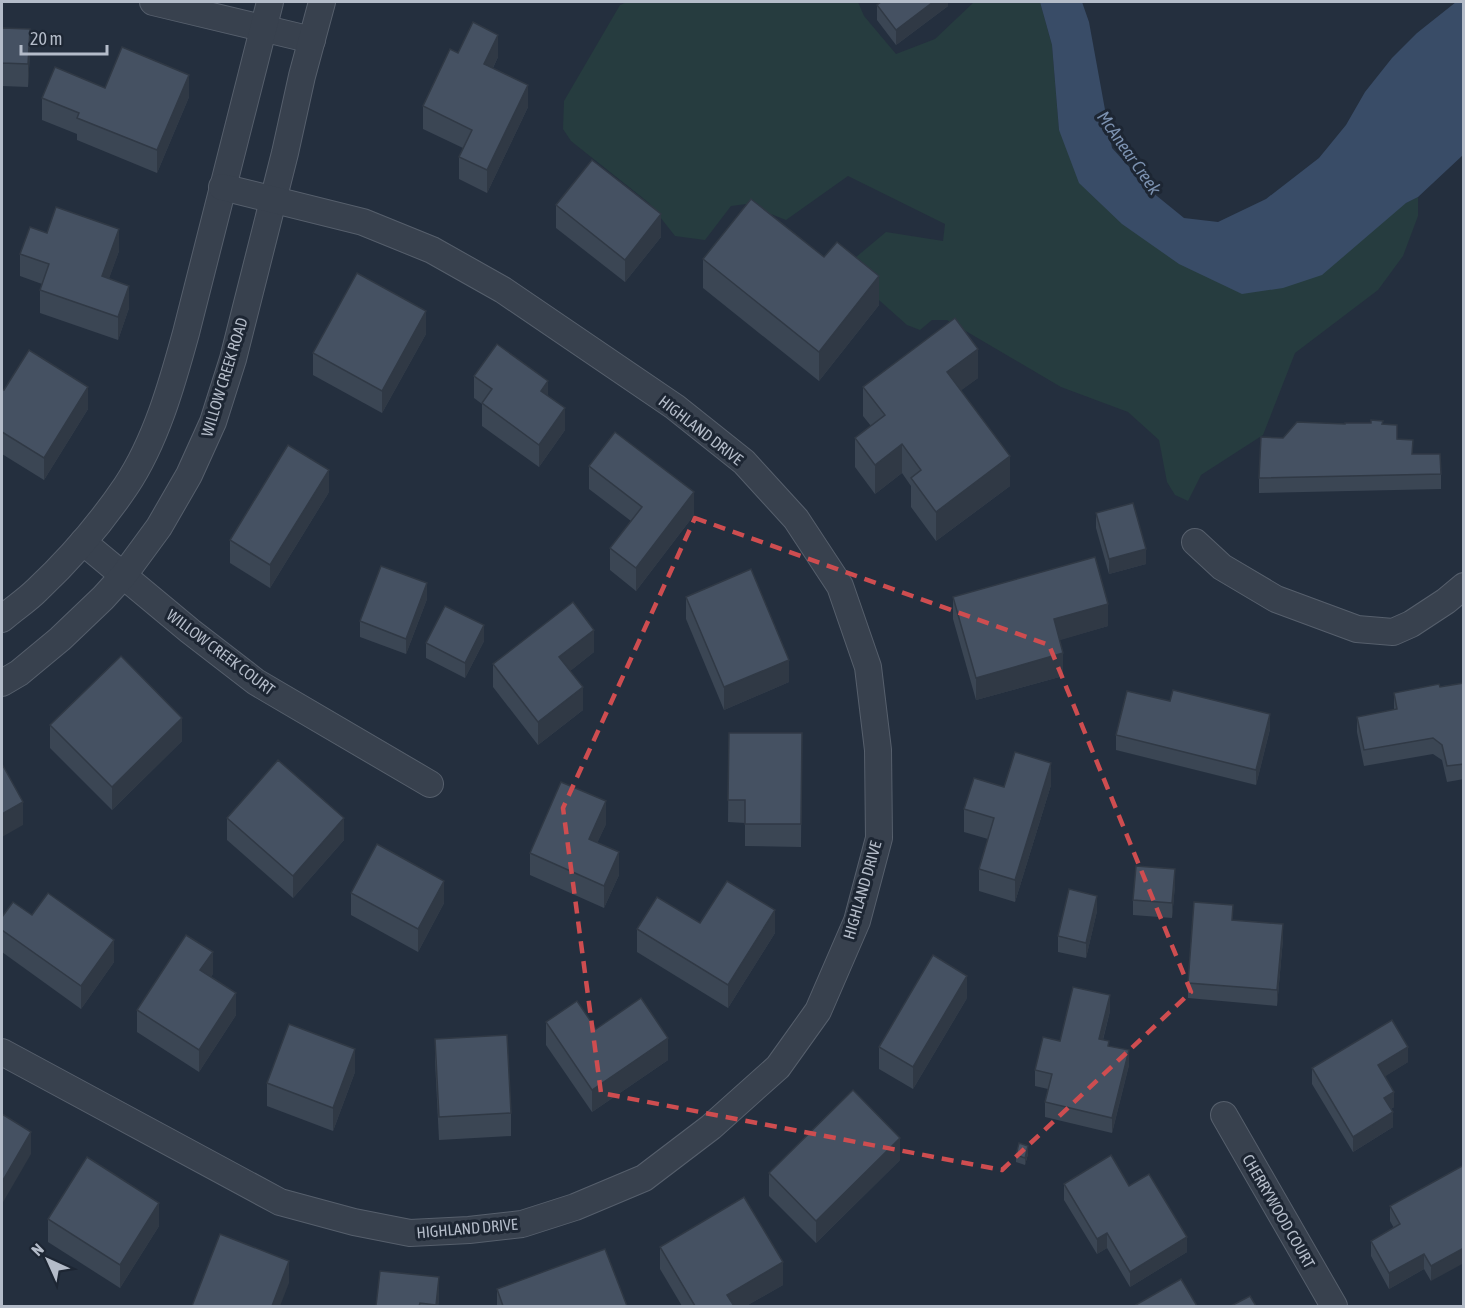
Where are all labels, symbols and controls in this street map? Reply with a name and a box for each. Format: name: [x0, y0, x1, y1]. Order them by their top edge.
scale bar: [21, 18, 106, 56]
text: 20 m: [30, 28, 62, 49]
water label: McAnear Creek: [1093, 107, 1166, 199]
street label: WILLOW CREEK ROAD: [197, 315, 251, 439]
street label: HIGHLAND DRIVE: [655, 392, 747, 468]
street label: WILLOW CREEK COURT: [164, 606, 278, 698]
street label: HIGHLAND DRIVE: [839, 839, 885, 941]
street label: CHERRYWOOD COURT: [1239, 1151, 1319, 1271]
street label: HIGHLAND DRIVE: [416, 1215, 519, 1241]
north arrow: [18, 1230, 78, 1290]
text: N: [28, 1240, 47, 1259]

